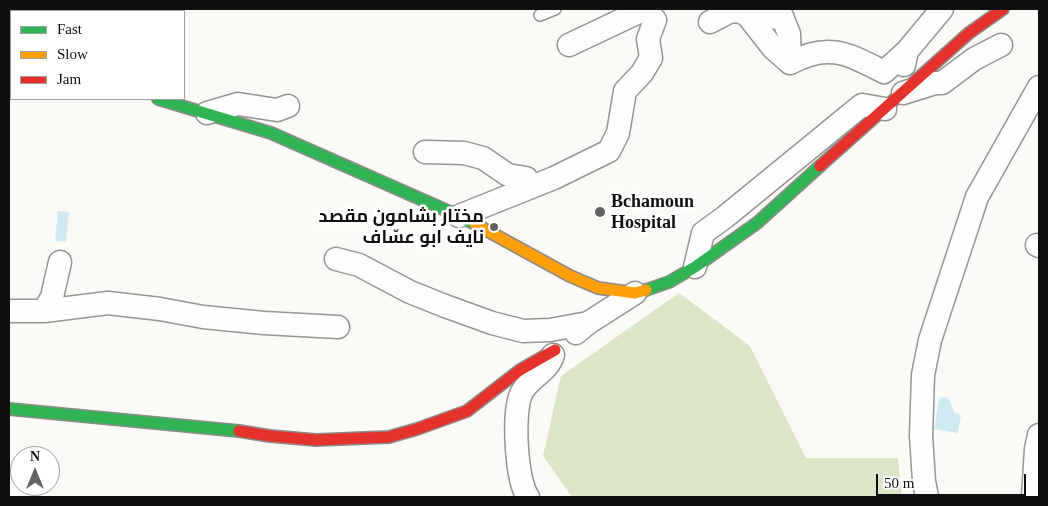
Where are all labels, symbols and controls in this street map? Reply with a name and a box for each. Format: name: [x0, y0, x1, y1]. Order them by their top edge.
legend: [10, 10, 185, 100]
text: Fast: [57, 21, 82, 37]
text: Slow: [57, 46, 88, 62]
text: Jam: [57, 71, 81, 87]
place label: Bchamoun Hospital: [611, 191, 694, 233]
marker: Bchamoun Hospital: [593, 205, 607, 219]
place label: مختار بشامون مقصد نايف ابو عسّاف: [319, 206, 484, 248]
marker: مختار بشامون مقصد نايف ابو عسّاف: [488, 221, 500, 233]
north arrow: [10, 446, 60, 496]
text: N: [30, 449, 40, 464]
scale bar: [878, 464, 1028, 496]
text: 50 m: [884, 475, 914, 491]

